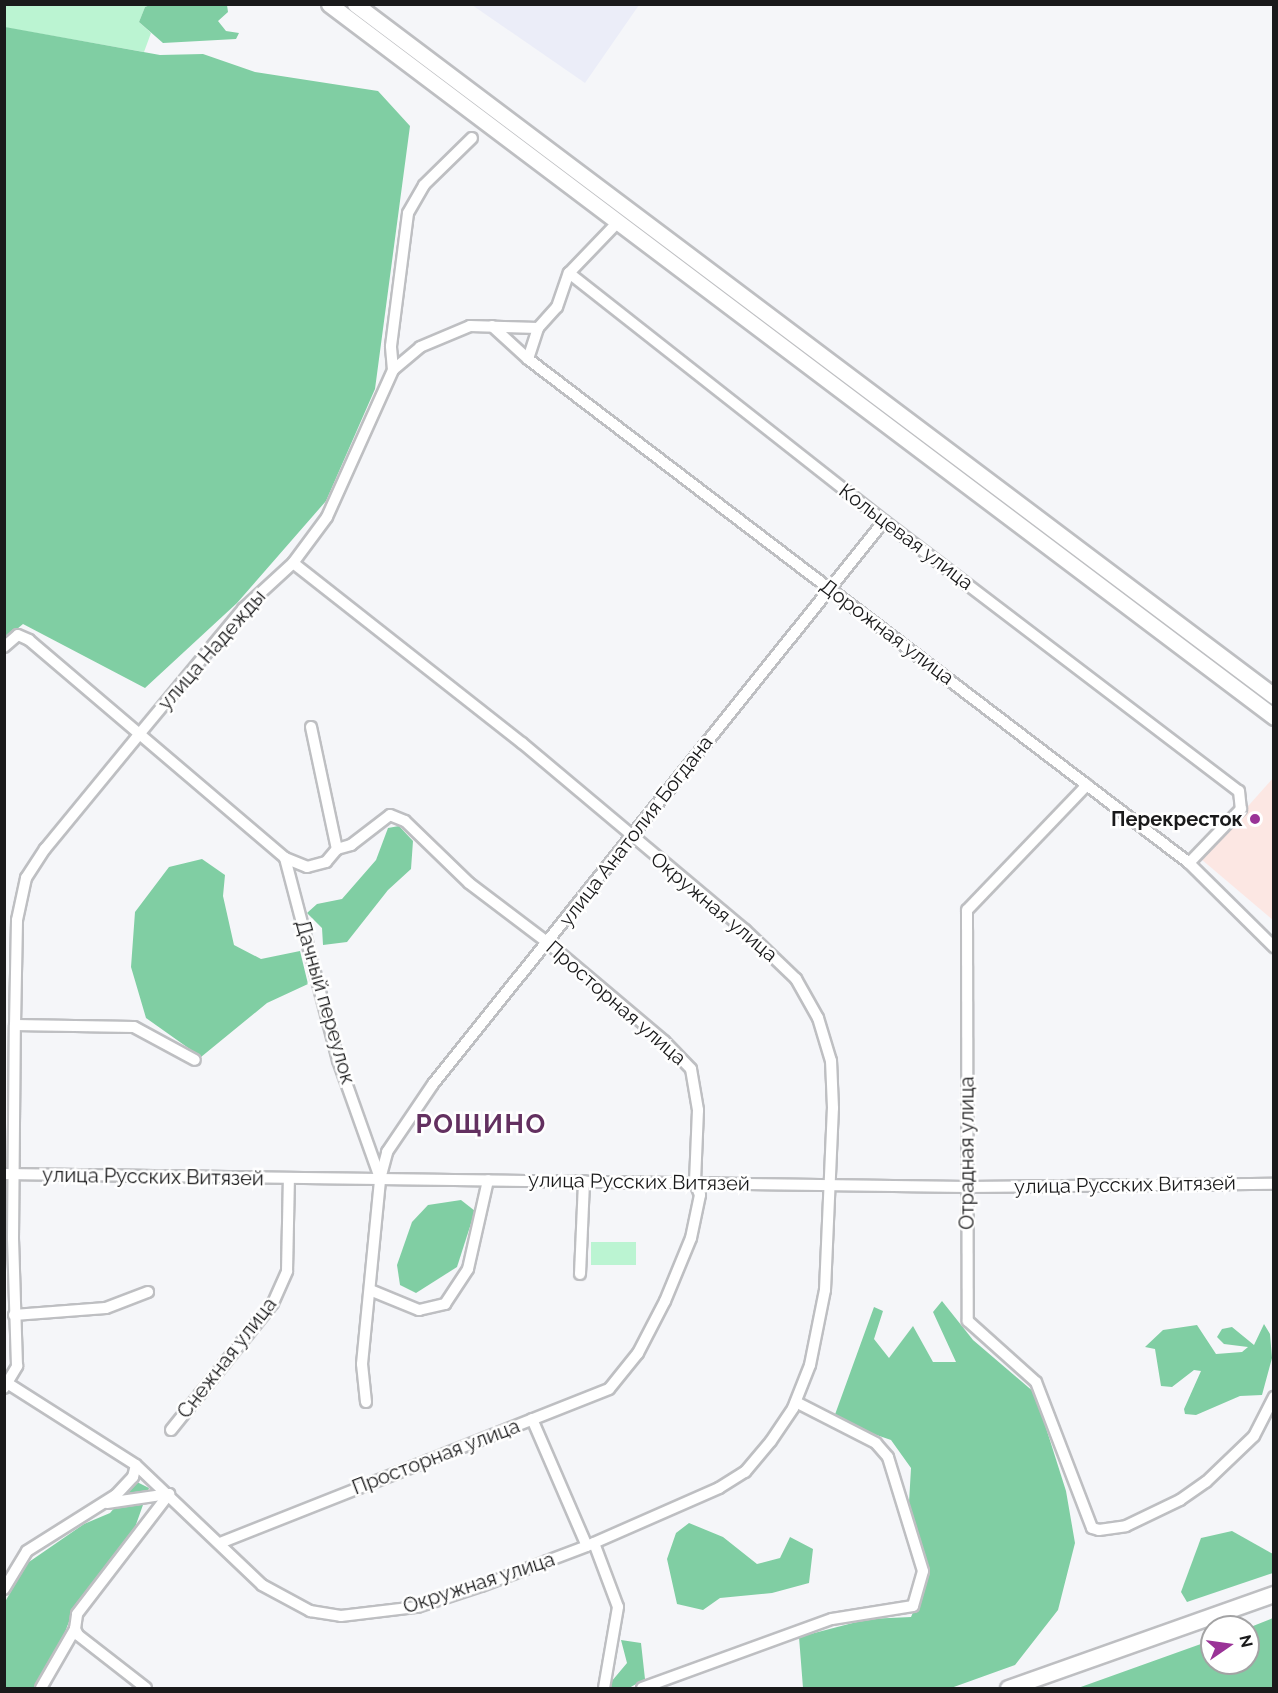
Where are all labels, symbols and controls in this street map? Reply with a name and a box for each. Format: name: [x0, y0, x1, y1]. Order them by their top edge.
street label: Кольцевая улица: [834, 479, 978, 595]
street label: Дорожная улица: [815, 574, 959, 690]
street label: улица Надежды: [153, 585, 271, 715]
street label: улица Анатолия Богдана: [554, 731, 718, 931]
place label: Перекресток: [1111, 807, 1243, 831]
marker: Перекресток: [1248, 812, 1262, 826]
street label: Окружная улица: [646, 847, 782, 967]
street label: Дачный переулок: [290, 917, 360, 1087]
street label: Просторная улица: [541, 936, 691, 1070]
street label: Отрадная улица: [955, 1076, 979, 1230]
district label: РОЩИНО: [415, 1109, 547, 1141]
street label: улица Русских Витязей: [42, 1163, 264, 1191]
street label: улица Русских Витязей: [528, 1168, 750, 1196]
street label: улица Русских Витязей: [1014, 1171, 1236, 1199]
street label: Снежная улица: [172, 1292, 282, 1424]
street label: Просторная улица: [349, 1414, 523, 1500]
street label: Окружная улица: [400, 1547, 558, 1619]
north arrow: [1200, 1615, 1260, 1675]
text: N: [1235, 1633, 1257, 1649]

